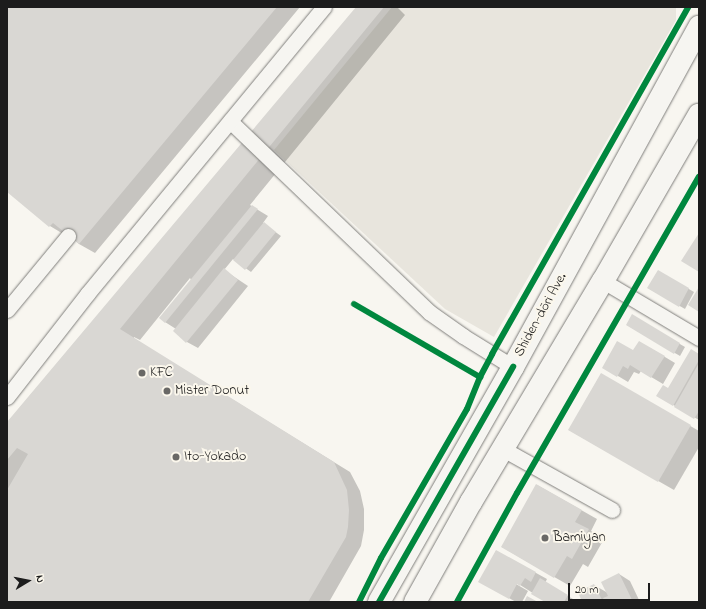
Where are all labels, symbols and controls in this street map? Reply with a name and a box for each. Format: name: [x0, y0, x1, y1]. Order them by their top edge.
street label: Shiden-dōri Ave.: [511, 270, 571, 360]
place label: KFC: [150, 365, 172, 381]
marker: KFC: [137, 368, 147, 378]
place label: Mister Donut: [175, 383, 249, 399]
marker: Mister Donut: [162, 386, 172, 396]
place label: Ito-Yokado: [184, 449, 246, 465]
marker: Ito-Yokado: [171, 452, 181, 462]
place label: Bamiyan: [553, 530, 606, 546]
marker: Bamiyan: [540, 533, 550, 543]
north arrow: [8, 561, 48, 601]
text: N: [31, 574, 48, 584]
scale bar: [570, 575, 652, 601]
text: 20 m: [575, 581, 598, 599]

